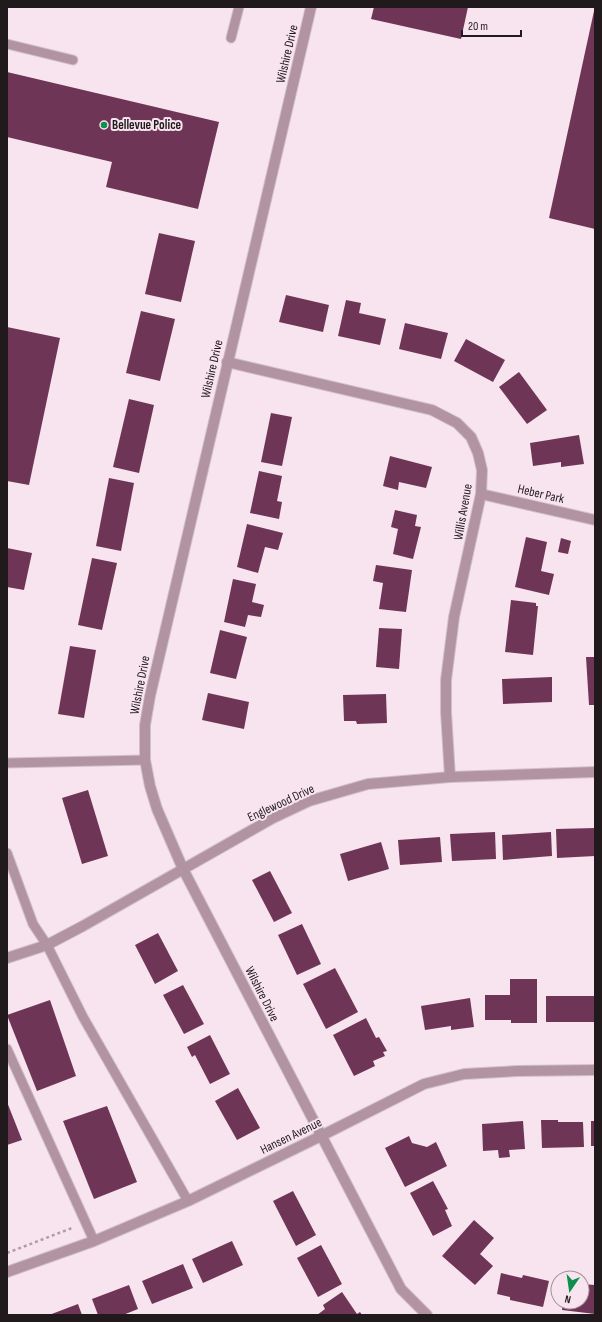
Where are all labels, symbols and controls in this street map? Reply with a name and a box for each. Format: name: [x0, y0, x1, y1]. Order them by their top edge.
scale bar: [462, 12, 521, 38]
text: 20 m: [468, 19, 488, 34]
street label: Wilshire Drive: [273, 23, 301, 85]
place label: Bellevue Police: [112, 117, 182, 133]
marker: Bellevue Police: [99, 120, 109, 130]
street label: Wilshire Drive: [198, 338, 226, 400]
street label: Heber Park: [516, 481, 566, 507]
street label: Willis Avenue: [450, 483, 476, 541]
street label: Wilshire Drive: [126, 654, 154, 716]
street label: Englewood Drive: [245, 781, 317, 825]
street label: Wilshire Drive: [241, 964, 283, 1024]
street label: Hansen Avenue: [258, 1114, 324, 1158]
north arrow: [550, 1270, 590, 1310]
text: N: [563, 1292, 572, 1306]

